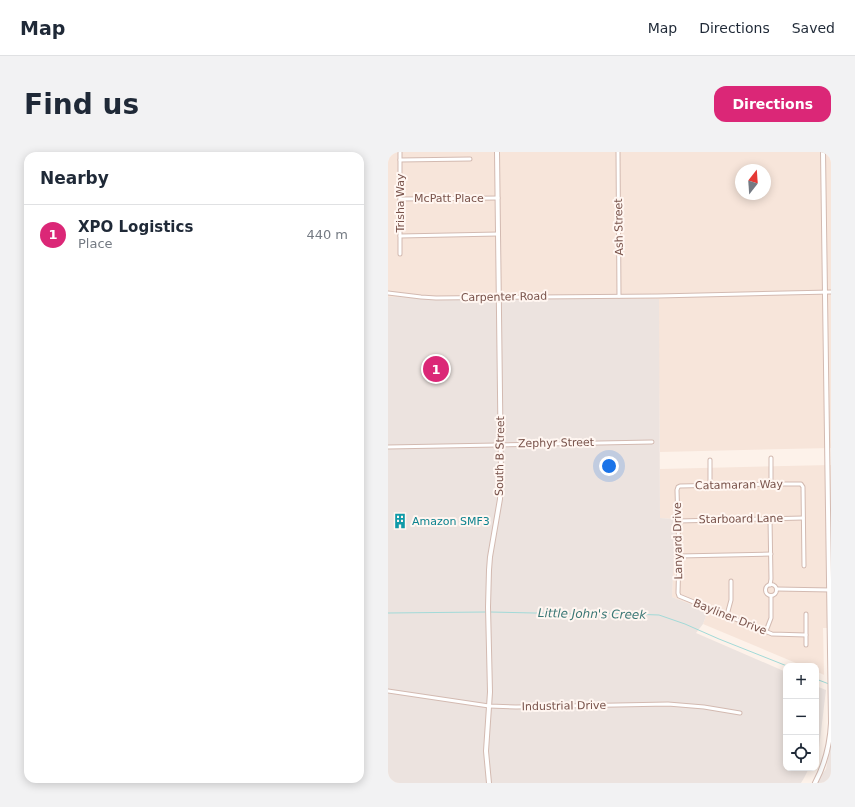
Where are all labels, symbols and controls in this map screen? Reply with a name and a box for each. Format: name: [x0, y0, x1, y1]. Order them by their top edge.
text: Map: [20, 17, 65, 39]
text: Map: [648, 20, 677, 36]
text: Directions: [699, 20, 770, 36]
text: Saved: [792, 20, 835, 36]
button: Directions: [714, 86, 831, 122]
text: Find us: [24, 88, 139, 121]
north arrow: [735, 164, 771, 200]
text: Nearby: [40, 168, 109, 188]
street label: Trisha Way: [394, 173, 407, 234]
street label: McPatt Place: [414, 192, 484, 205]
street label: Ash Street: [612, 198, 626, 256]
text: XPO Logistics: [78, 218, 193, 236]
text: 1: [48, 227, 58, 242]
text: 440 m: [306, 227, 348, 242]
text: Place: [78, 236, 113, 251]
street label: Carpenter Road: [461, 290, 547, 304]
pin: 1: [423, 354, 449, 384]
street label: South B Street: [493, 415, 507, 496]
street label: Zephyr Street: [518, 436, 595, 450]
your location: [599, 456, 619, 476]
street label: Catamaran Way: [695, 478, 784, 492]
street label: Lanyard Drive: [671, 502, 685, 580]
building icon: Amazon SMF3: [391, 512, 409, 530]
street label: Starboard Lane: [699, 512, 784, 526]
place label: Amazon SMF3: [412, 515, 490, 528]
street label: Bayliner Drive: [691, 596, 769, 638]
water label: Little John's Creek: [538, 606, 647, 622]
map controls: [783, 663, 819, 771]
button: +: [783, 663, 819, 699]
street label: Industrial Drive: [522, 699, 607, 713]
button: −: [783, 699, 819, 735]
button: locate: [783, 735, 819, 771]

